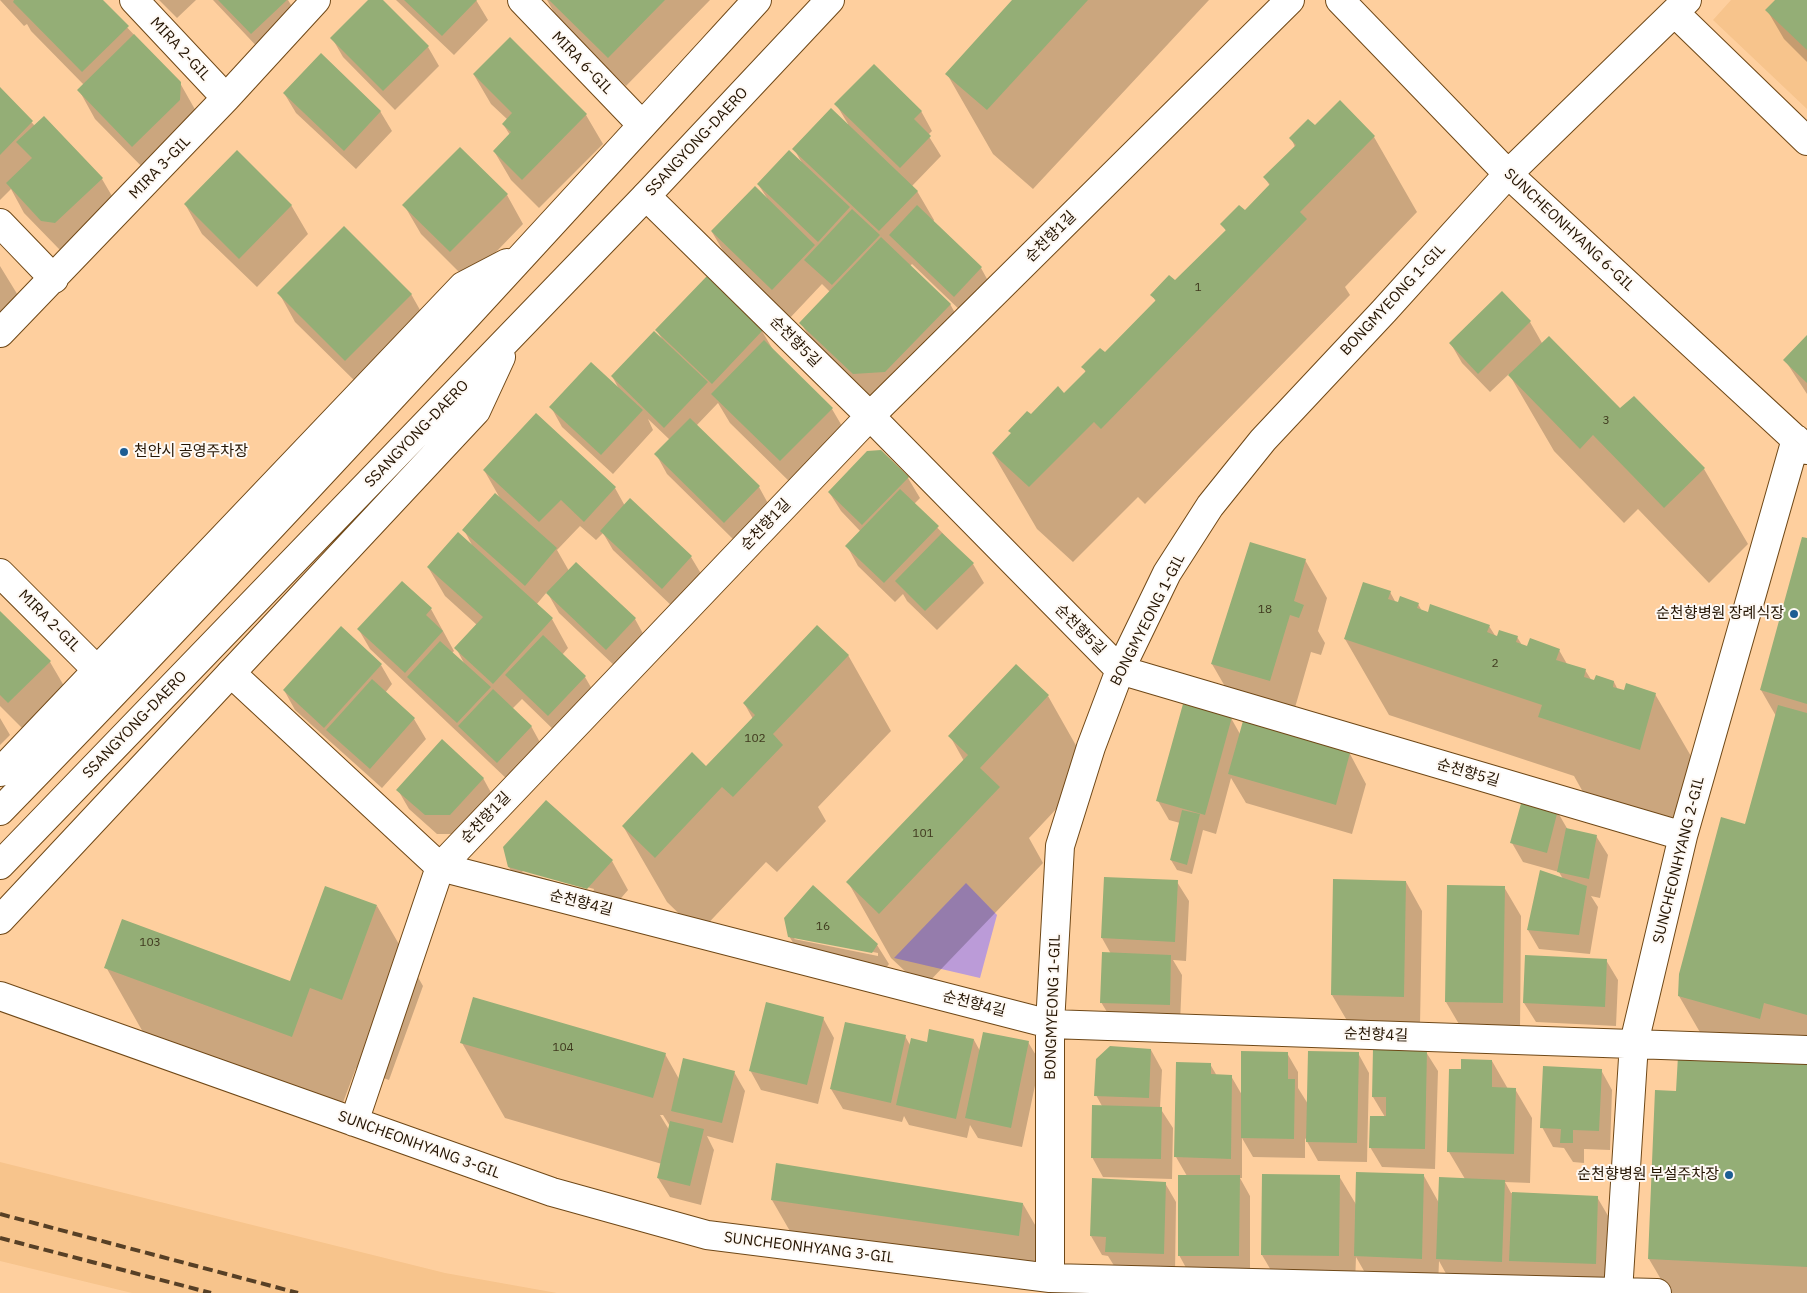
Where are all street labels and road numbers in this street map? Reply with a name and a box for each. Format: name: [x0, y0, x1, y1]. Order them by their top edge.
street label: MIRA 2-GIL: [146, 14, 214, 84]
street label: MIRA 6-GIL: [548, 28, 616, 98]
street label: SSANGYONG-DAERO: [642, 84, 752, 200]
street label: MIRA 3-GIL: [126, 133, 194, 203]
street label: SUNCHEONHYANG 6-GIL: [1500, 165, 1638, 295]
street label: 순천향1길: [1022, 208, 1080, 266]
street label: BONGMYEONG 1-GIL: [1337, 241, 1449, 359]
street label: 순천향5길: [766, 313, 824, 371]
street label: SSANGYONG-DAERO: [361, 377, 473, 491]
street label: 순천향1길: [737, 496, 795, 554]
street label: BONGMYEONG 1-GIL: [1107, 551, 1189, 689]
street label: MIRA 2-GIL: [14, 586, 84, 656]
street label: 순천향5길: [1051, 601, 1109, 659]
street label: SSANGYONG-DAERO: [79, 668, 191, 782]
street label: 순천향5길: [1435, 756, 1501, 790]
street label: SUNCHEONHYANG 2-GIL: [1650, 775, 1708, 945]
street label: 순천향1길: [457, 789, 515, 847]
street label: 순천향4길: [548, 887, 614, 919]
street label: BONGMYEONG 1-GIL: [1041, 934, 1065, 1080]
street label: 순천향4길: [941, 988, 1007, 1020]
street label: 순천향4길: [1344, 1025, 1408, 1045]
street label: SUNCHEONHYANG 3-GIL: [335, 1107, 503, 1183]
street label: SUNCHEONHYANG 3-GIL: [723, 1229, 895, 1267]

